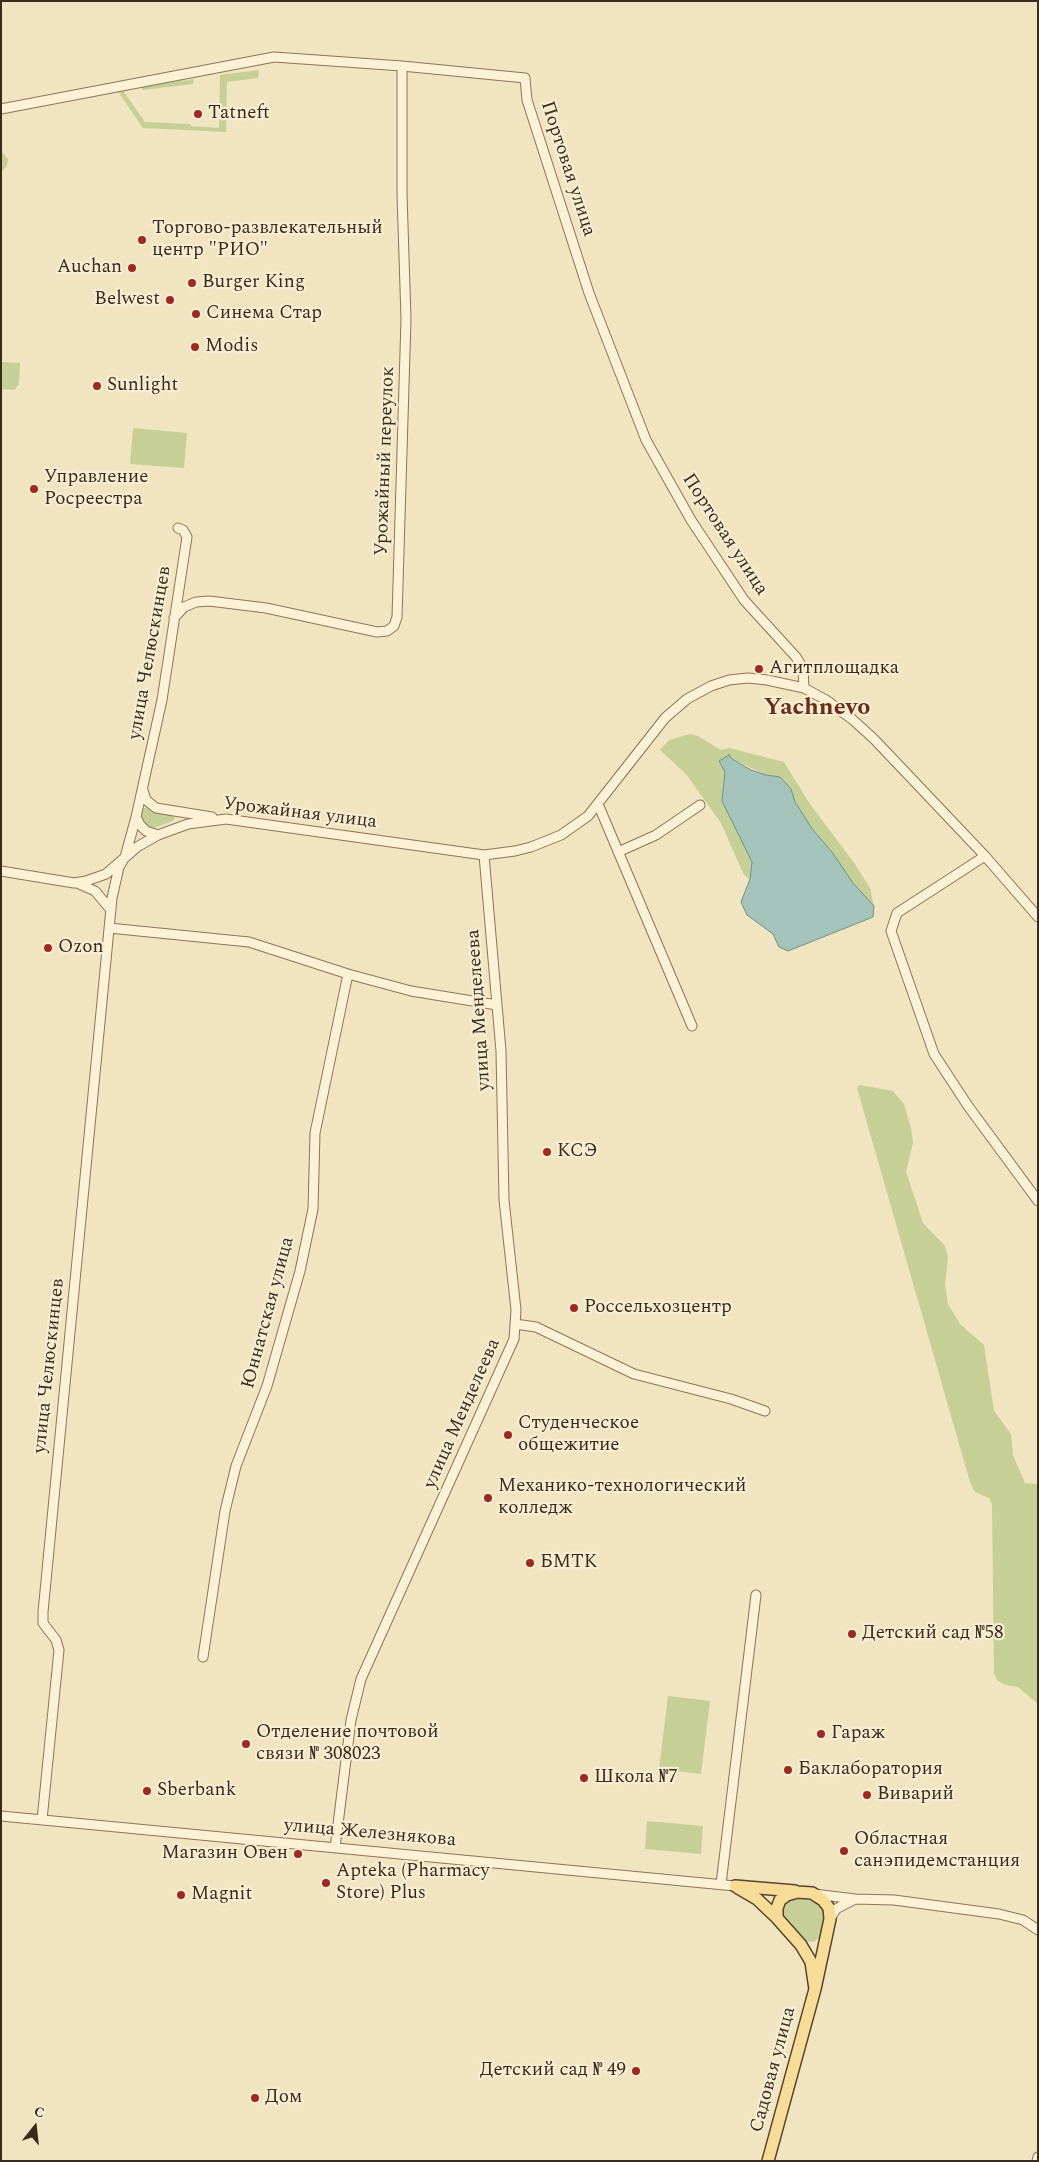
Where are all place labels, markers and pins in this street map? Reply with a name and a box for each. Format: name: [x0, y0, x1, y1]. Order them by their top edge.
place label: Tatneft: [208, 103, 270, 125]
marker: Tatneft: [192, 108, 204, 120]
place label: Торгово-развлекательный центр "РИО": [152, 218, 383, 262]
marker: Торгово-развлекательный центр "РИО": [136, 234, 148, 246]
place label: Auchan: [57, 257, 122, 279]
marker: Auchan: [126, 262, 138, 274]
place label: Burger King: [202, 272, 305, 294]
marker: Burger King: [186, 277, 198, 289]
place label: Belwest: [94, 289, 160, 311]
marker: Belwest: [164, 294, 176, 306]
place label: Синема Стар: [206, 303, 322, 325]
marker: Синема Стар: [190, 308, 202, 320]
place label: Modis: [205, 336, 258, 358]
marker: Modis: [189, 341, 201, 353]
place label: Sunlight: [107, 375, 178, 397]
marker: Sunlight: [91, 380, 103, 392]
place label: Управление Росреестра: [44, 467, 148, 511]
marker: Управление Росреестра: [28, 483, 40, 495]
place label: Агитплощадка: [769, 658, 899, 680]
marker: Агитплощадка: [753, 663, 765, 675]
place label: Ozon: [58, 937, 104, 959]
marker: Ozon: [42, 942, 54, 954]
place label: КСЭ: [557, 1141, 597, 1163]
marker: КСЭ: [541, 1146, 553, 1158]
place label: Россельхозцентр: [584, 1297, 732, 1319]
marker: Россельхозцентр: [568, 1302, 580, 1314]
place label: Студенческое общежитие: [518, 1413, 639, 1457]
marker: Студенческое общежитие: [502, 1429, 514, 1441]
place label: Механико-технологический колледж: [498, 1476, 746, 1520]
marker: Механико-технологический колледж: [482, 1492, 494, 1504]
place label: БМТК: [540, 1552, 597, 1574]
marker: БМТК: [524, 1557, 536, 1569]
place label: Детский сад №58: [862, 1623, 1003, 1645]
marker: Детский сад №58: [846, 1628, 858, 1640]
place label: Отделение почтовой связи № 308023: [256, 1722, 439, 1766]
place label: Гараж: [831, 1723, 885, 1745]
marker: Гараж: [815, 1728, 827, 1740]
marker: Отделение почтовой связи № 308023: [240, 1738, 252, 1750]
place label: Баклаборатория: [798, 1759, 943, 1781]
marker: Баклаборатория: [782, 1764, 794, 1776]
place label: Школа №7: [594, 1767, 678, 1789]
marker: Школа №7: [578, 1772, 590, 1784]
place label: Sberbank: [157, 1780, 236, 1802]
place label: Виварий: [877, 1784, 954, 1806]
marker: Sberbank: [141, 1785, 153, 1797]
marker: Виварий: [861, 1789, 873, 1801]
place label: Областная санэпидемстанция: [854, 1829, 1020, 1873]
place label: Магазин Овен: [161, 1843, 288, 1865]
marker: Областная санэпидемстанция: [838, 1845, 850, 1857]
marker: Магазин Овен: [292, 1848, 304, 1860]
place label: Apteka (Pharmacy Store) Plus: [336, 1861, 490, 1905]
marker: Apteka (Pharmacy Store) Plus: [320, 1877, 332, 1889]
place label: Magnit: [191, 1884, 252, 1906]
marker: Magnit: [175, 1889, 187, 1901]
place label: Детский сад № 49: [480, 2060, 626, 2082]
marker: Детский сад № 49: [630, 2065, 642, 2077]
place label: Дом: [265, 2087, 302, 2109]
marker: Дом: [249, 2092, 261, 2104]

